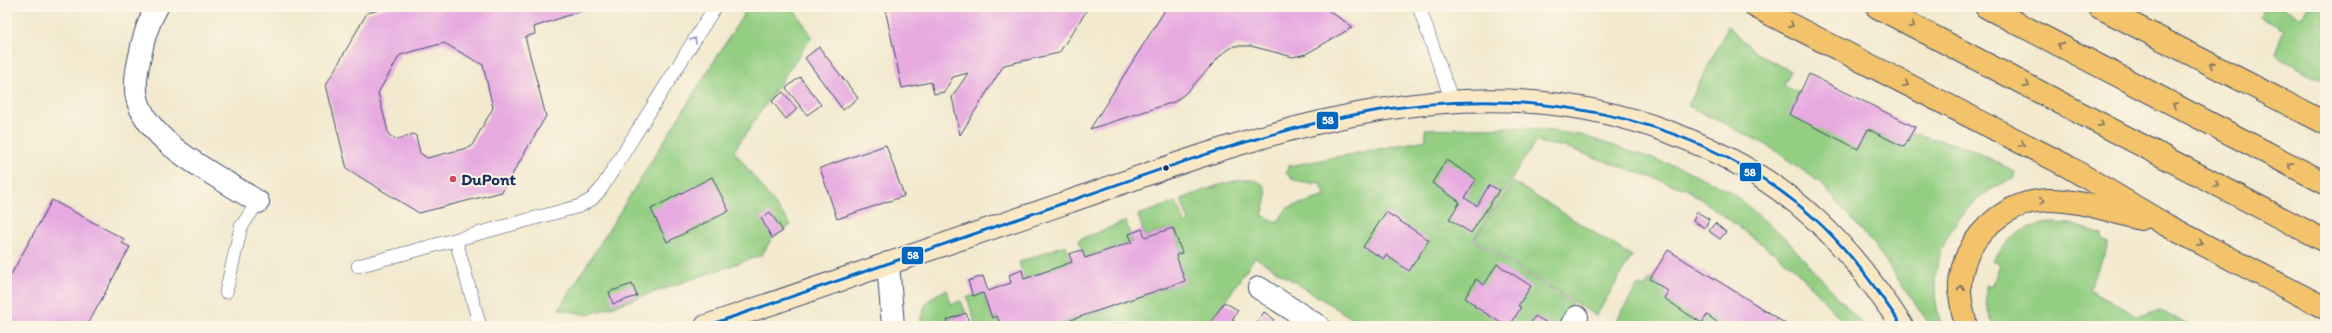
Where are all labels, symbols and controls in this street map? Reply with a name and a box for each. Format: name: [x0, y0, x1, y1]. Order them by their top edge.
one-way arrow: [1787, 20, 1794, 28]
one-way arrow: [1908, 20, 1915, 28]
one-way arrow: [690, 38, 697, 45]
one-way arrow: [2056, 43, 2064, 50]
one-way arrow: [2208, 63, 2216, 70]
one-way arrow: [1902, 79, 1910, 87]
one-way arrow: [2023, 80, 2030, 88]
one-way arrow: [2172, 102, 2179, 110]
line badge: 58: [1316, 111, 1339, 130]
text: 58: [1322, 114, 1334, 127]
one-way arrow: [2097, 119, 2105, 127]
one-way arrow: [2018, 139, 2025, 146]
line badge: 58: [1739, 162, 1762, 182]
one-way arrow: [2287, 162, 2295, 170]
unlabelled marker: [1161, 163, 1171, 173]
text: 58: [1744, 166, 1756, 179]
place label: DuPont: [461, 169, 517, 189]
marker: DuPont: [448, 174, 458, 184]
one-way arrow: [2212, 180, 2220, 187]
one-way arrow: [2039, 196, 2045, 205]
one-way arrow: [2196, 239, 2204, 246]
line badge: 58: [901, 246, 924, 265]
text: 58: [907, 249, 919, 262]
one-way arrow: [1956, 285, 1965, 291]

